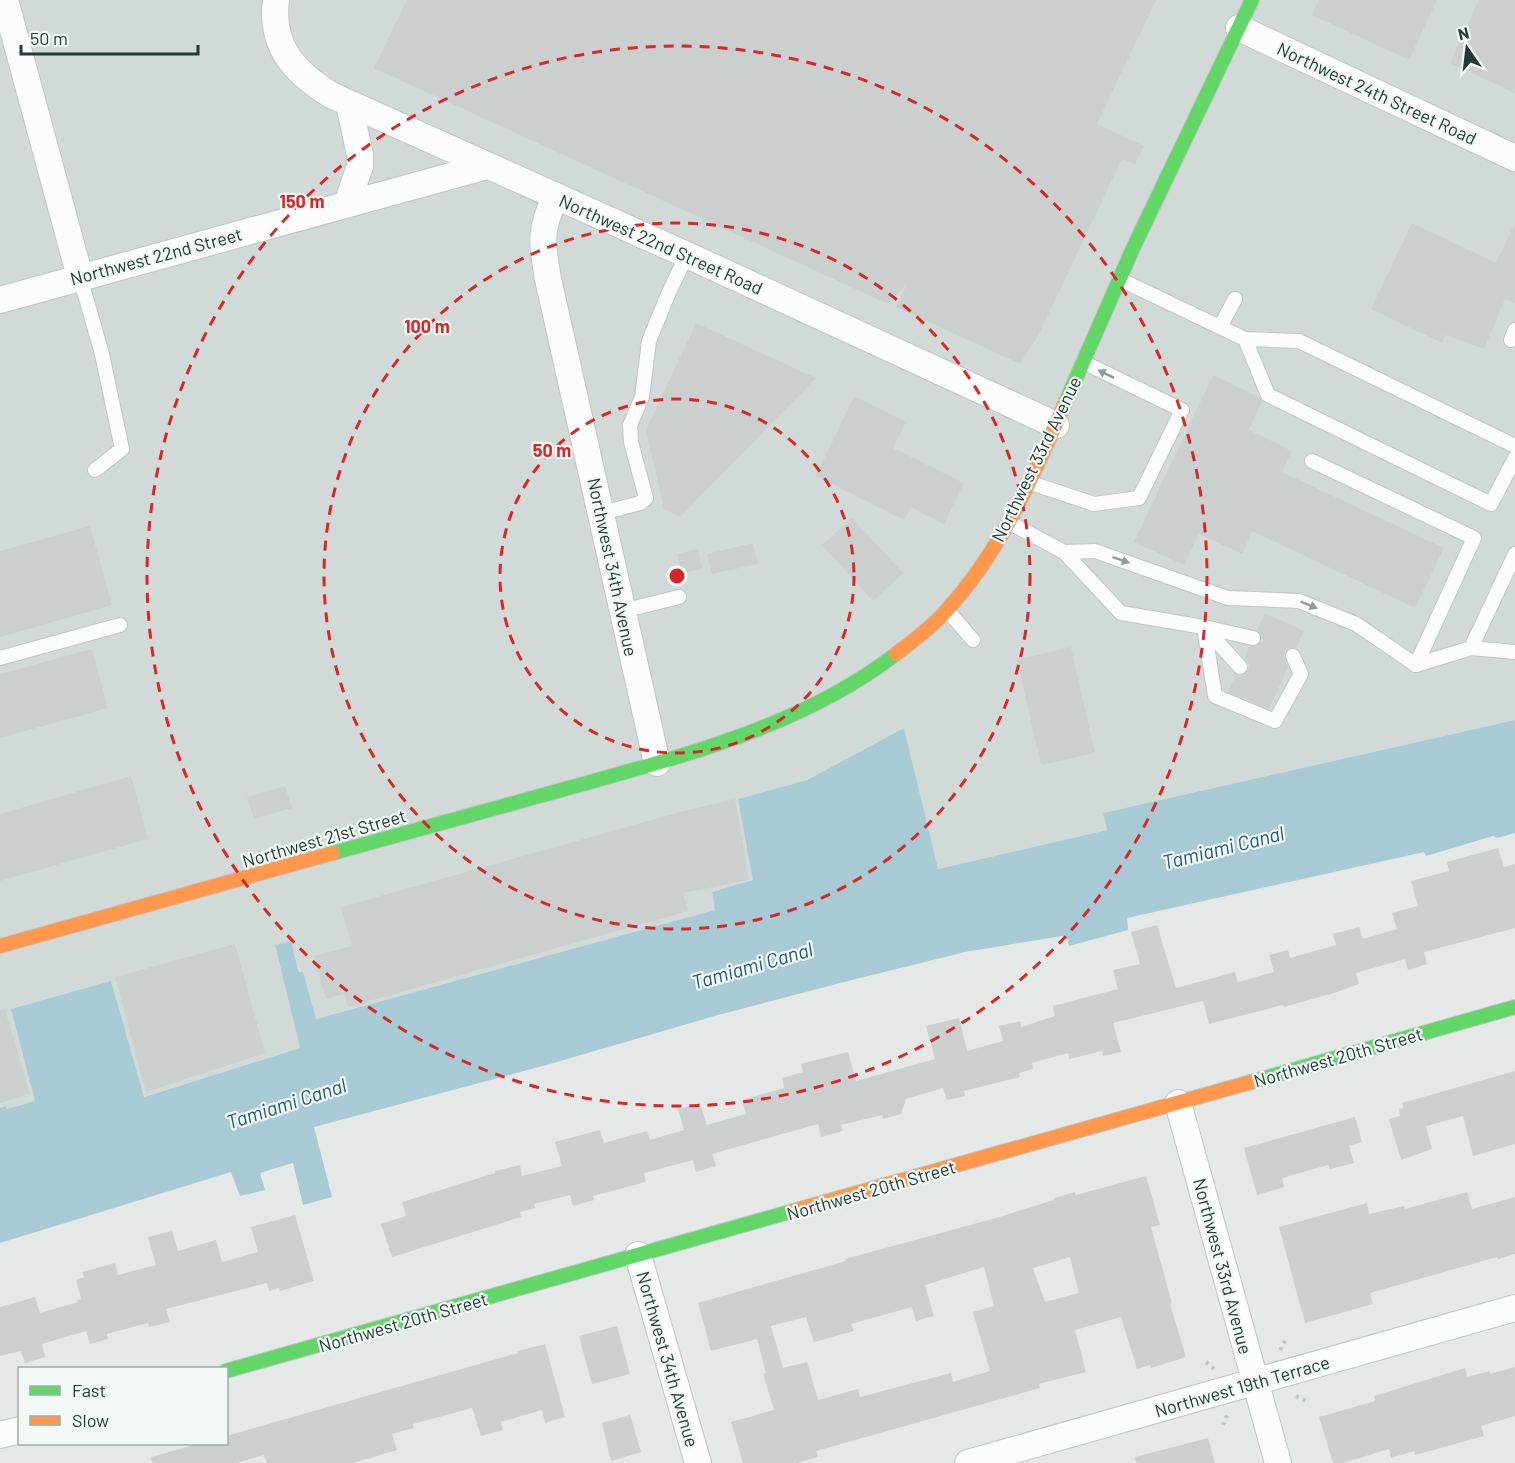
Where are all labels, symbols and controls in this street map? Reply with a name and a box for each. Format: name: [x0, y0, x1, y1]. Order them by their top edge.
scale bar: [21, 18, 198, 56]
north arrow: [1437, 18, 1497, 78]
text: N: [1456, 22, 1471, 43]
text: 50 m: [30, 27, 68, 49]
street label: Northwest 24th Street Road: [1274, 37, 1480, 149]
street label: Northwest 22nd Street Road: [556, 189, 766, 299]
text: 150 m: [280, 190, 324, 212]
street label: Northwest 22nd Street: [68, 222, 244, 290]
text: 100 m: [404, 315, 450, 337]
one-way arrow: [1097, 369, 1114, 378]
street label: Northwest 33rd Avenue: [986, 373, 1086, 545]
text: 50 m: [533, 439, 571, 461]
street label: Northwest 34th Avenue: [583, 476, 643, 658]
one-way arrow: [1112, 556, 1130, 566]
centre of rings: [667, 566, 687, 586]
one-way arrow: [1300, 600, 1318, 610]
street label: Northwest 21st Street: [240, 804, 408, 872]
water label: Tamiami Canal: [1160, 820, 1287, 874]
water label: Tamiami Canal: [689, 936, 816, 994]
street label: Northwest 20th Street: [1251, 1022, 1425, 1092]
water label: Tamiami Canal: [223, 1072, 349, 1134]
street label: Northwest 20th Street: [784, 1155, 958, 1225]
street label: Northwest 33rd Avenue: [1189, 1176, 1257, 1356]
street label: Northwest 34th Avenue: [632, 1268, 704, 1450]
street label: Northwest 20th Street: [316, 1287, 490, 1357]
street label: Northwest 19th Terrace: [1152, 1350, 1332, 1422]
legend: [18, 1367, 228, 1445]
text: Fast: [72, 1379, 106, 1401]
text: Slow: [72, 1409, 109, 1431]

